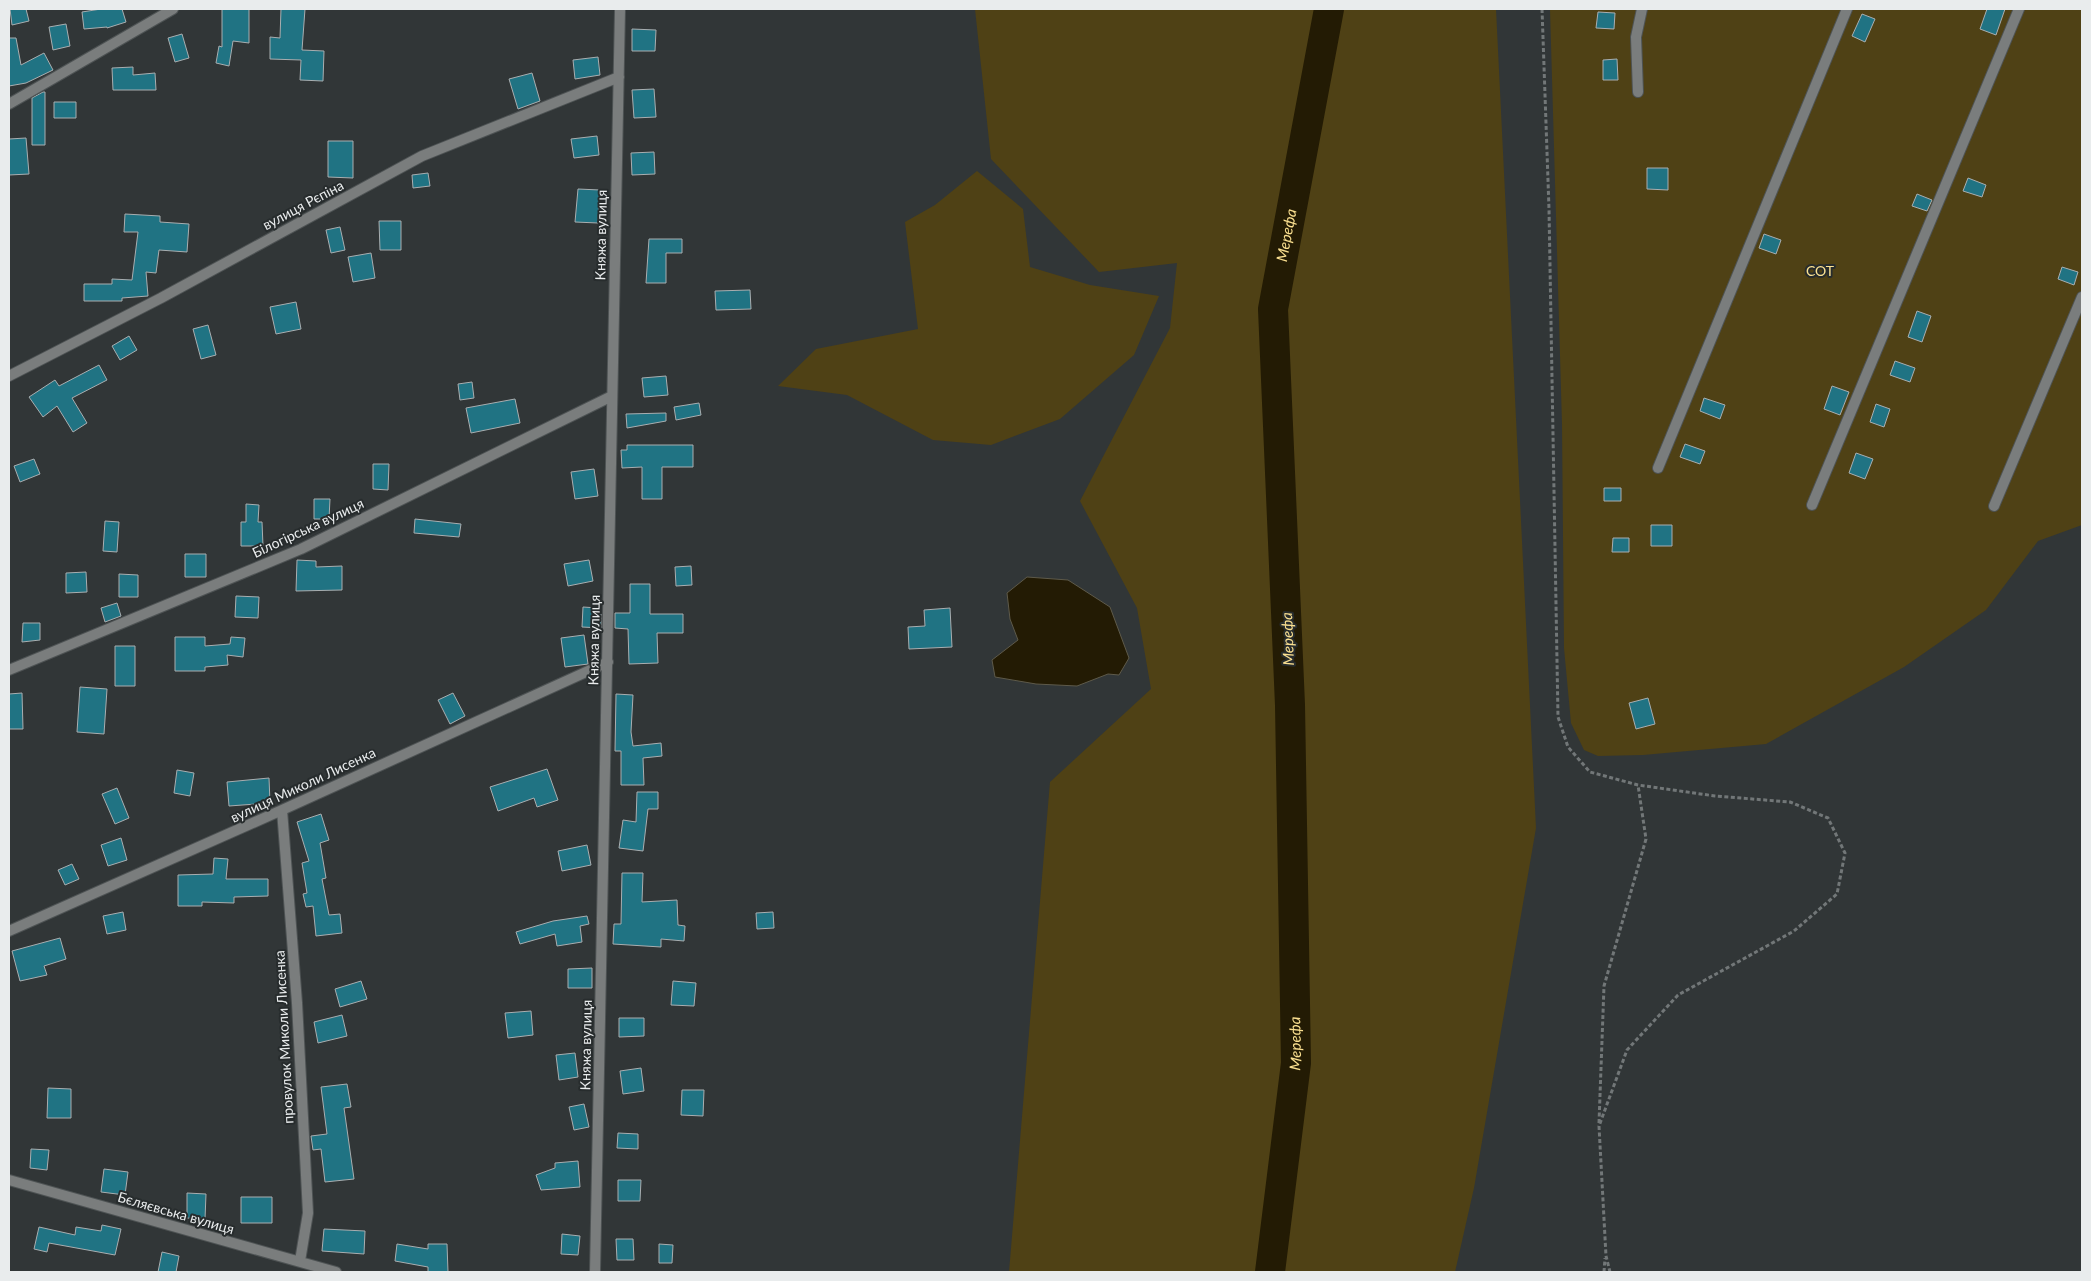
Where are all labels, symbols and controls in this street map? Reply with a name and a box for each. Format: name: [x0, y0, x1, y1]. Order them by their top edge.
street label: вулиця Рєпіна: [259, 176, 346, 233]
street label: Княжа вулиця: [591, 190, 610, 280]
water label: Мерефа: [1272, 207, 1300, 263]
park label: СОТ: [1806, 262, 1835, 279]
street label: Білогірська вулиця: [249, 494, 366, 561]
street label: Княжа вулиця: [584, 595, 603, 685]
water label: Мерефа: [1277, 612, 1297, 666]
street label: вулиця Миколи Лисенка: [228, 743, 378, 826]
street label: провулок Миколи Лисенка: [270, 950, 297, 1124]
street label: Княжа вулиця: [576, 1000, 595, 1090]
water label: Мерефа: [1285, 1016, 1305, 1071]
street label: Бєляєвська вулиця: [116, 1188, 236, 1237]

